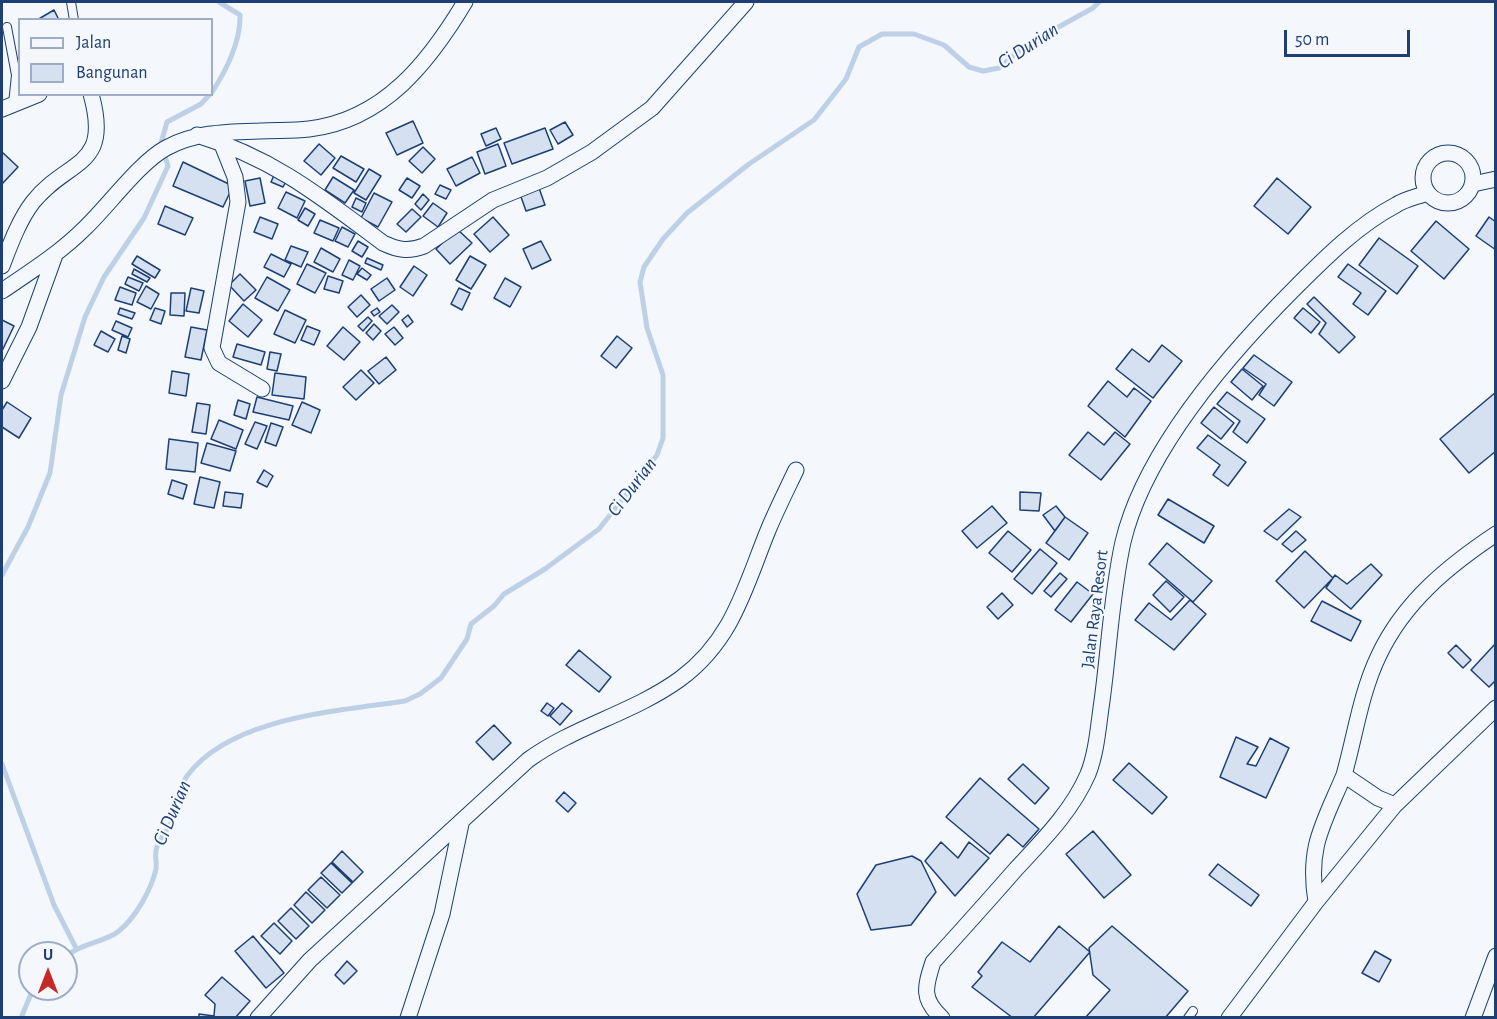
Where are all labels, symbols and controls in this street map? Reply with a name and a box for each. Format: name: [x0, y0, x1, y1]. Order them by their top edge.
water label: Ci Durian: [993, 17, 1063, 75]
legend: [18, 18, 213, 96]
scale bar: [1287, 18, 1413, 56]
text: 50 m: [1295, 31, 1329, 49]
text: Jalan: [76, 34, 111, 52]
text: Bangunan: [76, 64, 148, 82]
water label: Ci Durian: [602, 453, 662, 521]
street label: Jalan Raya Resort: [1077, 548, 1113, 670]
water label: Ci Durian: [148, 777, 196, 849]
north arrow: [18, 941, 78, 1001]
text: U: [43, 947, 53, 963]

